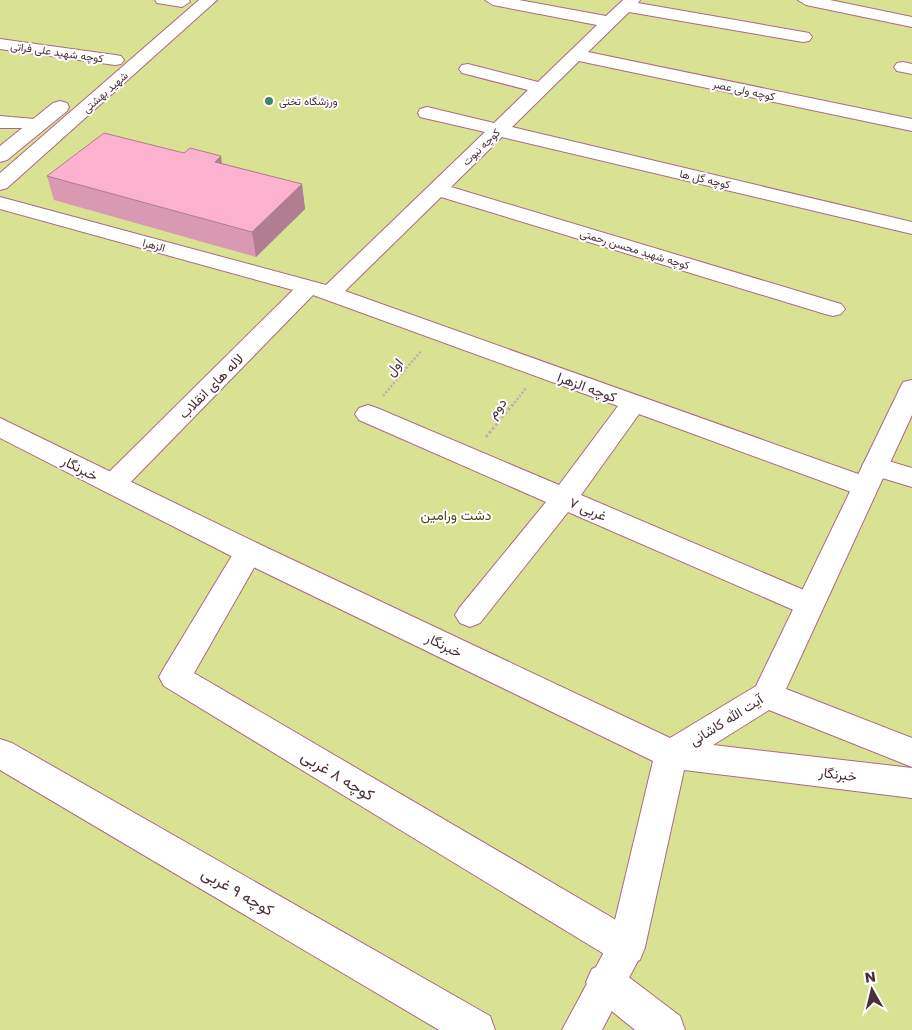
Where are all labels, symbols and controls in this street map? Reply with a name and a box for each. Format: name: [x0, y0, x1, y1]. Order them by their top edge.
street label: کوچه شهید علی فراتی: [10, 38, 105, 66]
street label: شهید بهشتی: [79, 67, 132, 116]
street label: کوچه ولی عصر: [710, 75, 777, 104]
place label: ورزشگاه تختی: [279, 93, 338, 109]
marker: ورزشگاه تختی: [263, 95, 275, 107]
street label: کوچه نبوت: [458, 125, 504, 169]
street label: کوچه گل ها: [678, 165, 732, 193]
street label: کوچه شهید محسن رحمتی: [578, 225, 692, 273]
street label: الزهرا: [141, 234, 167, 256]
street label: لاله های انقلاب: [174, 349, 248, 423]
street label: اول: [380, 354, 408, 380]
street label: کوچه الزهرا: [555, 367, 619, 407]
street label: دوم: [483, 393, 512, 423]
street label: خبرنگار: [58, 450, 102, 486]
street label: ۷ غربی: [566, 492, 610, 526]
park label: دشت ورامین: [421, 505, 492, 525]
street label: خبرنگار: [422, 627, 466, 662]
street label: آیت الله کاشانی: [685, 689, 768, 751]
street label: کوچه ۸ غربی: [297, 744, 379, 806]
street label: خبرنگار: [817, 762, 858, 786]
street label: کوچه ۹ غربی: [197, 861, 278, 921]
north arrow: [847, 965, 897, 1015]
text: N: [864, 966, 877, 988]

